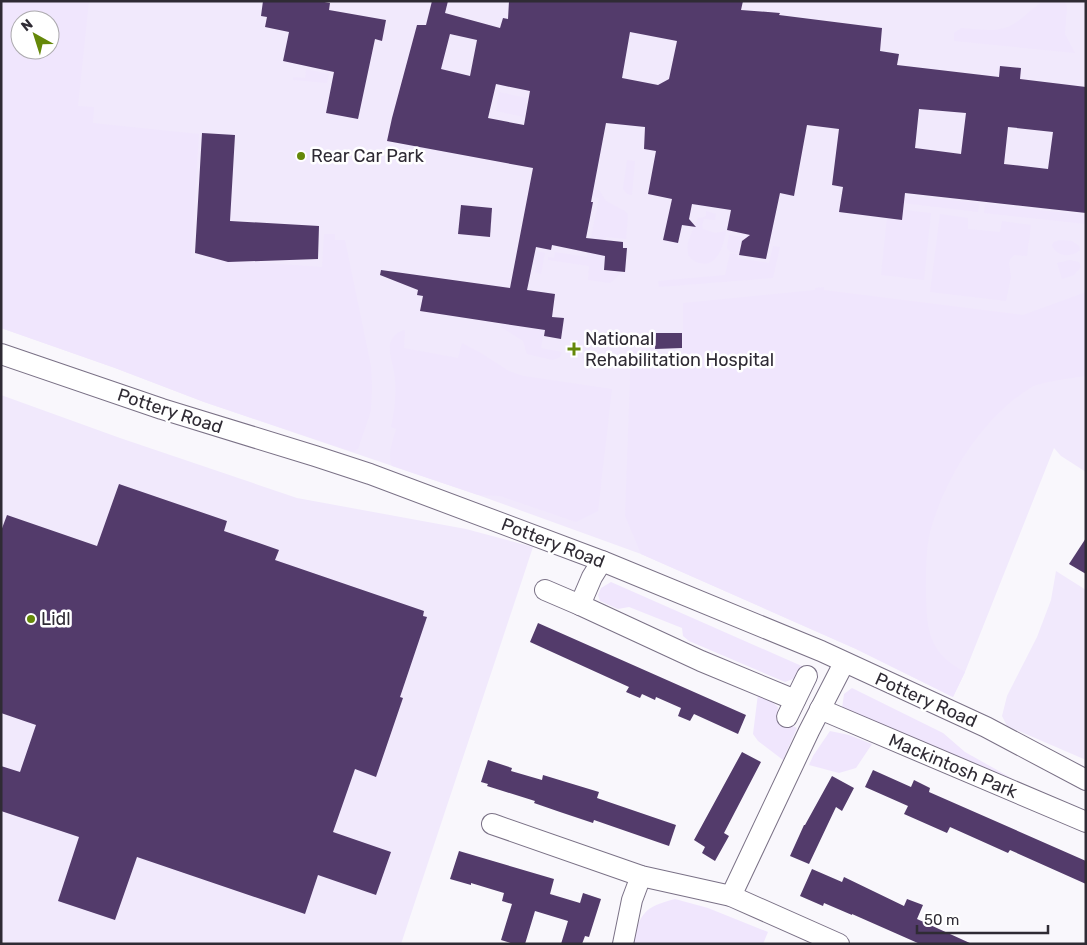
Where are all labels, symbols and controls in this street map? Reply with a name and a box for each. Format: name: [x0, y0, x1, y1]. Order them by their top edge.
north arrow: [10, 10, 60, 60]
text: N: [18, 16, 36, 35]
place label: Rear Car Park: [311, 145, 424, 167]
marker: Rear Car Park: [295, 150, 307, 162]
place label: National Rehabilitation Hospital: [585, 328, 774, 371]
marker: National Rehabilitation Hospital: [567, 342, 581, 356]
street label: Pottery Road: [115, 384, 225, 438]
street label: Pottery Road: [498, 513, 608, 573]
place label: Lidl: [41, 608, 71, 630]
marker: Lidl: [25, 613, 37, 625]
street label: Pottery Road: [872, 668, 980, 732]
street label: Mackintosh Park: [885, 729, 1021, 803]
scale bar: [917, 902, 1048, 934]
text: 50 m: [924, 911, 959, 929]

